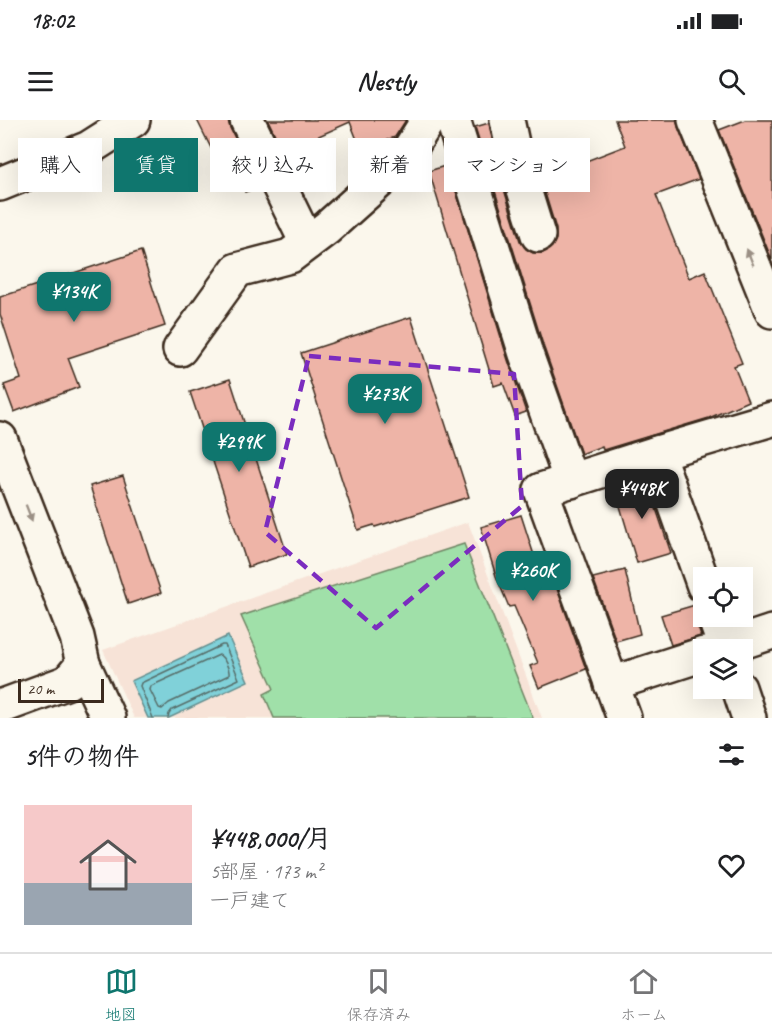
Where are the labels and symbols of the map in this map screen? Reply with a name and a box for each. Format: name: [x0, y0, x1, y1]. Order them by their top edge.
one-way arrow: [745, 248, 754, 266]
pin: ¥134K: [32, 272, 116, 323]
pin: ¥273K: [343, 374, 427, 425]
pin: ¥299K: [197, 422, 281, 473]
pin: ¥448K: [600, 469, 684, 520]
one-way arrow: [25, 504, 34, 522]
pin: ¥260K: [491, 551, 575, 602]
scale bar: [18, 676, 104, 704]

